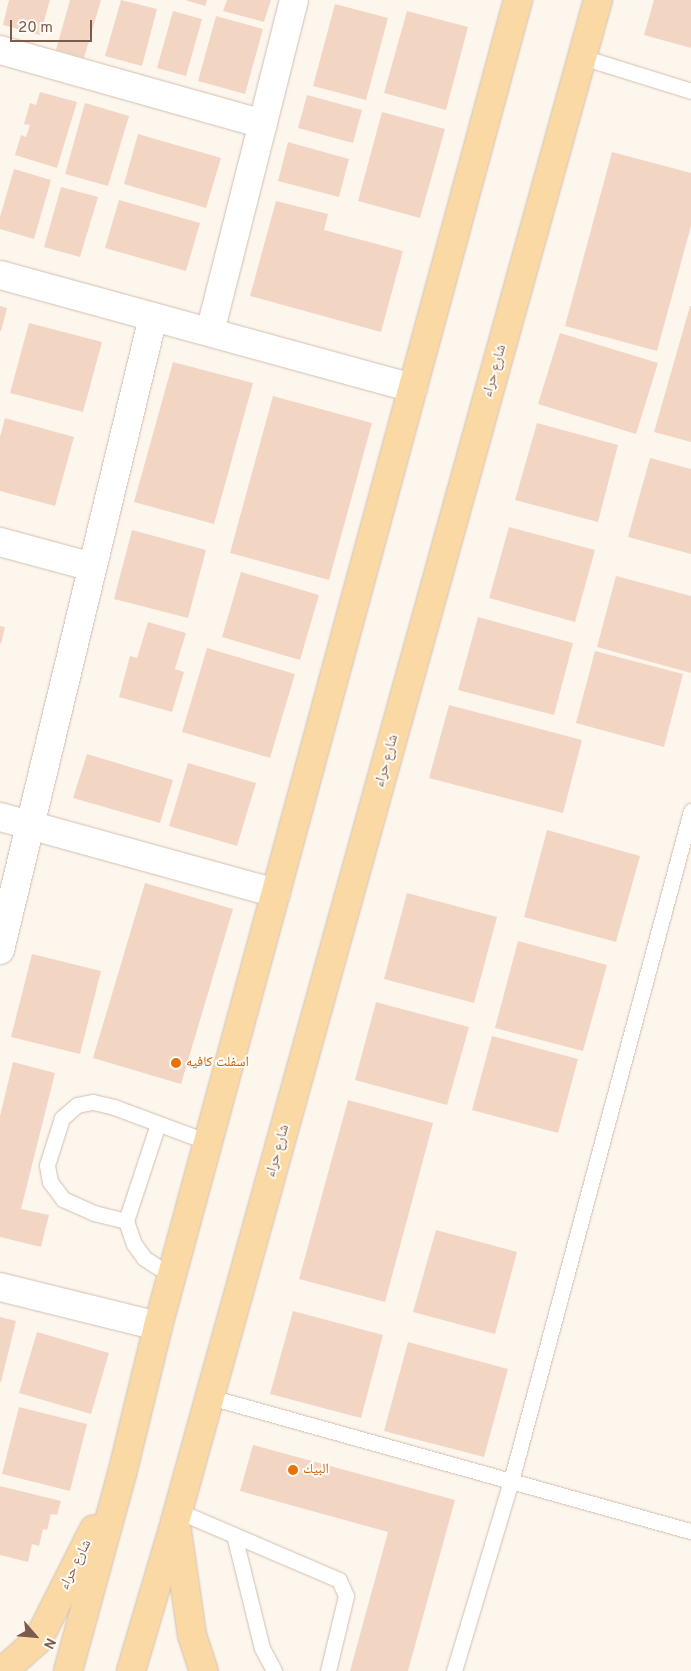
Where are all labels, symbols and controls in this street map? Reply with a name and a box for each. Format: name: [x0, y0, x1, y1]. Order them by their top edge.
scale bar: [12, 10, 95, 42]
text: 20 m: [18, 19, 53, 38]
street label: شارع حراء: [479, 343, 511, 399]
street label: شارع حراء: [371, 733, 403, 789]
place label: اسفلت كافيه: [186, 1055, 249, 1071]
marker: اسفلت كافيه: [170, 1057, 182, 1069]
street label: شارع حراء: [262, 1123, 294, 1179]
place label: البيك: [303, 1462, 329, 1478]
marker: البيك: [287, 1464, 299, 1476]
street label: شارع حراء: [56, 1537, 96, 1593]
north arrow: [10, 1611, 60, 1661]
text: N: [39, 1635, 59, 1651]

